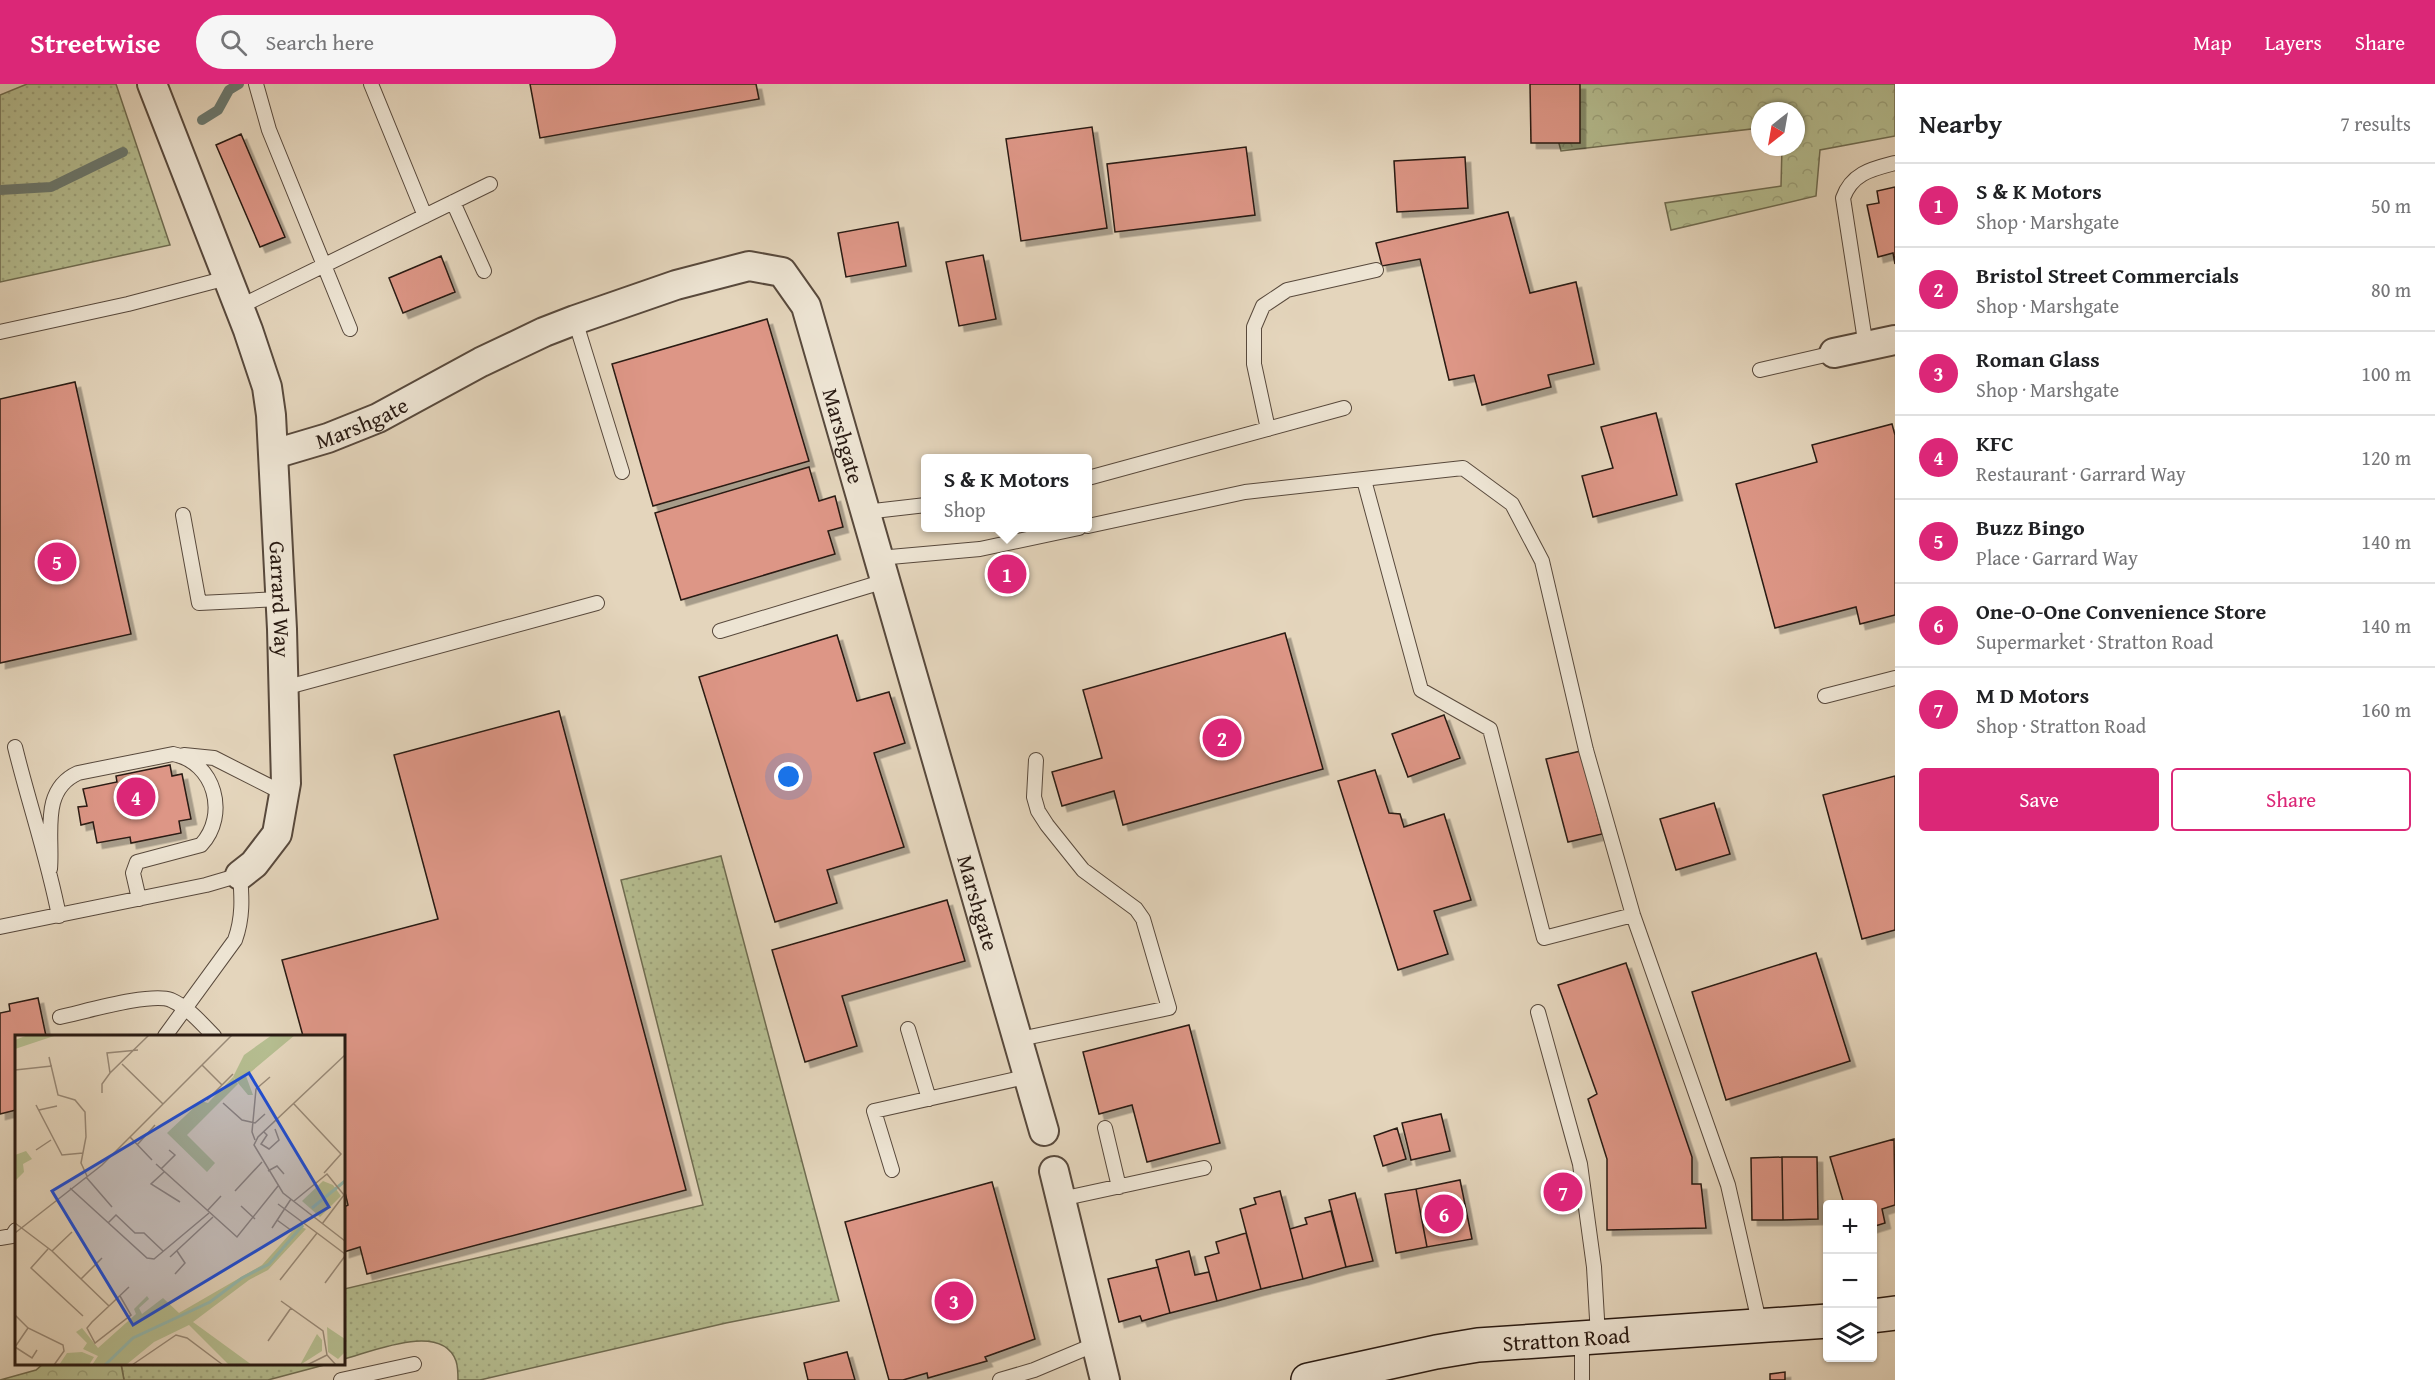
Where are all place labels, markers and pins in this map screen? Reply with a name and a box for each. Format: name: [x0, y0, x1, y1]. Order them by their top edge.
pin: 5: [38, 540, 76, 584]
pin: 1: [988, 552, 1026, 596]
pin: 2: [1202, 716, 1242, 760]
pin: 4: [116, 774, 156, 820]
pin: 7: [1544, 1170, 1582, 1214]
pin: 6: [1424, 1192, 1464, 1236]
pin: 3: [934, 1278, 974, 1324]

